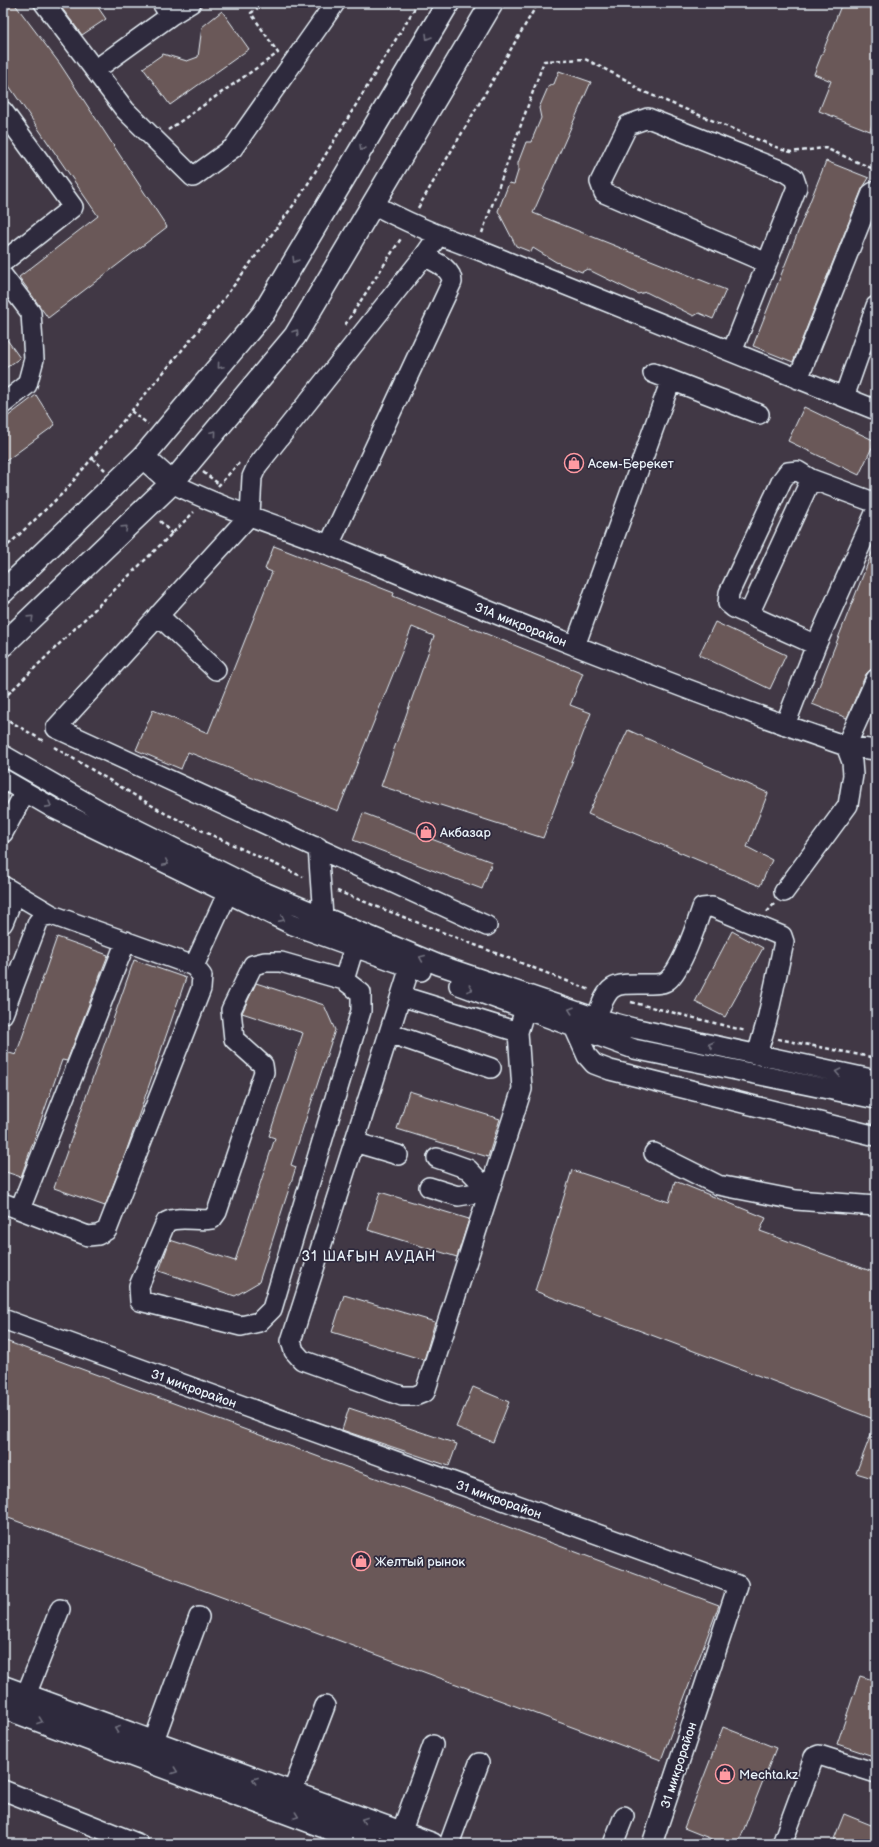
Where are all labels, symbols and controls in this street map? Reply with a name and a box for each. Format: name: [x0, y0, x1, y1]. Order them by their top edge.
one-way arrow: [425, 33, 432, 40]
one-way arrow: [359, 144, 366, 151]
one-way arrow: [293, 256, 300, 263]
one-way arrow: [291, 330, 298, 337]
one-way arrow: [217, 361, 224, 368]
one-way arrow: [209, 430, 216, 437]
shop icon: Асем-Берекет: [563, 452, 585, 474]
place label: Асем-Берекет: [587, 456, 674, 472]
one-way arrow: [120, 525, 128, 532]
street label: 31А микрорайон: [472, 599, 569, 651]
one-way arrow: [26, 615, 34, 622]
one-way arrow: [45, 801, 52, 808]
shop icon: Акбазар: [415, 821, 437, 843]
place label: Акбазар: [439, 825, 492, 841]
one-way arrow: [161, 858, 169, 866]
one-way arrow: [278, 914, 286, 922]
one-way arrow: [419, 955, 426, 963]
one-way arrow: [466, 985, 473, 993]
one-way arrow: [568, 1006, 575, 1015]
one-way arrow: [707, 1042, 714, 1050]
one-way arrow: [835, 1068, 841, 1077]
district label: 31 ШАҒЫН АУДАН: [302, 1248, 436, 1265]
street label: 31 микрорайон: [149, 1366, 239, 1412]
street label: 31 микрорайон: [454, 1477, 544, 1523]
shop icon: Желтый рынок: [350, 1550, 372, 1572]
place label: Желтый рынок: [375, 1554, 465, 1570]
one-way arrow: [36, 1716, 43, 1724]
street label: 31 микрорайон: [657, 1720, 700, 1811]
one-way arrow: [113, 1726, 120, 1734]
shop icon: Mechta.kz: [714, 1763, 736, 1785]
one-way arrow: [171, 1766, 178, 1774]
place label: Mechta.kz: [739, 1767, 799, 1783]
one-way arrow: [252, 1776, 259, 1785]
one-way arrow: [293, 1811, 300, 1820]
one-way arrow: [361, 1816, 368, 1825]

